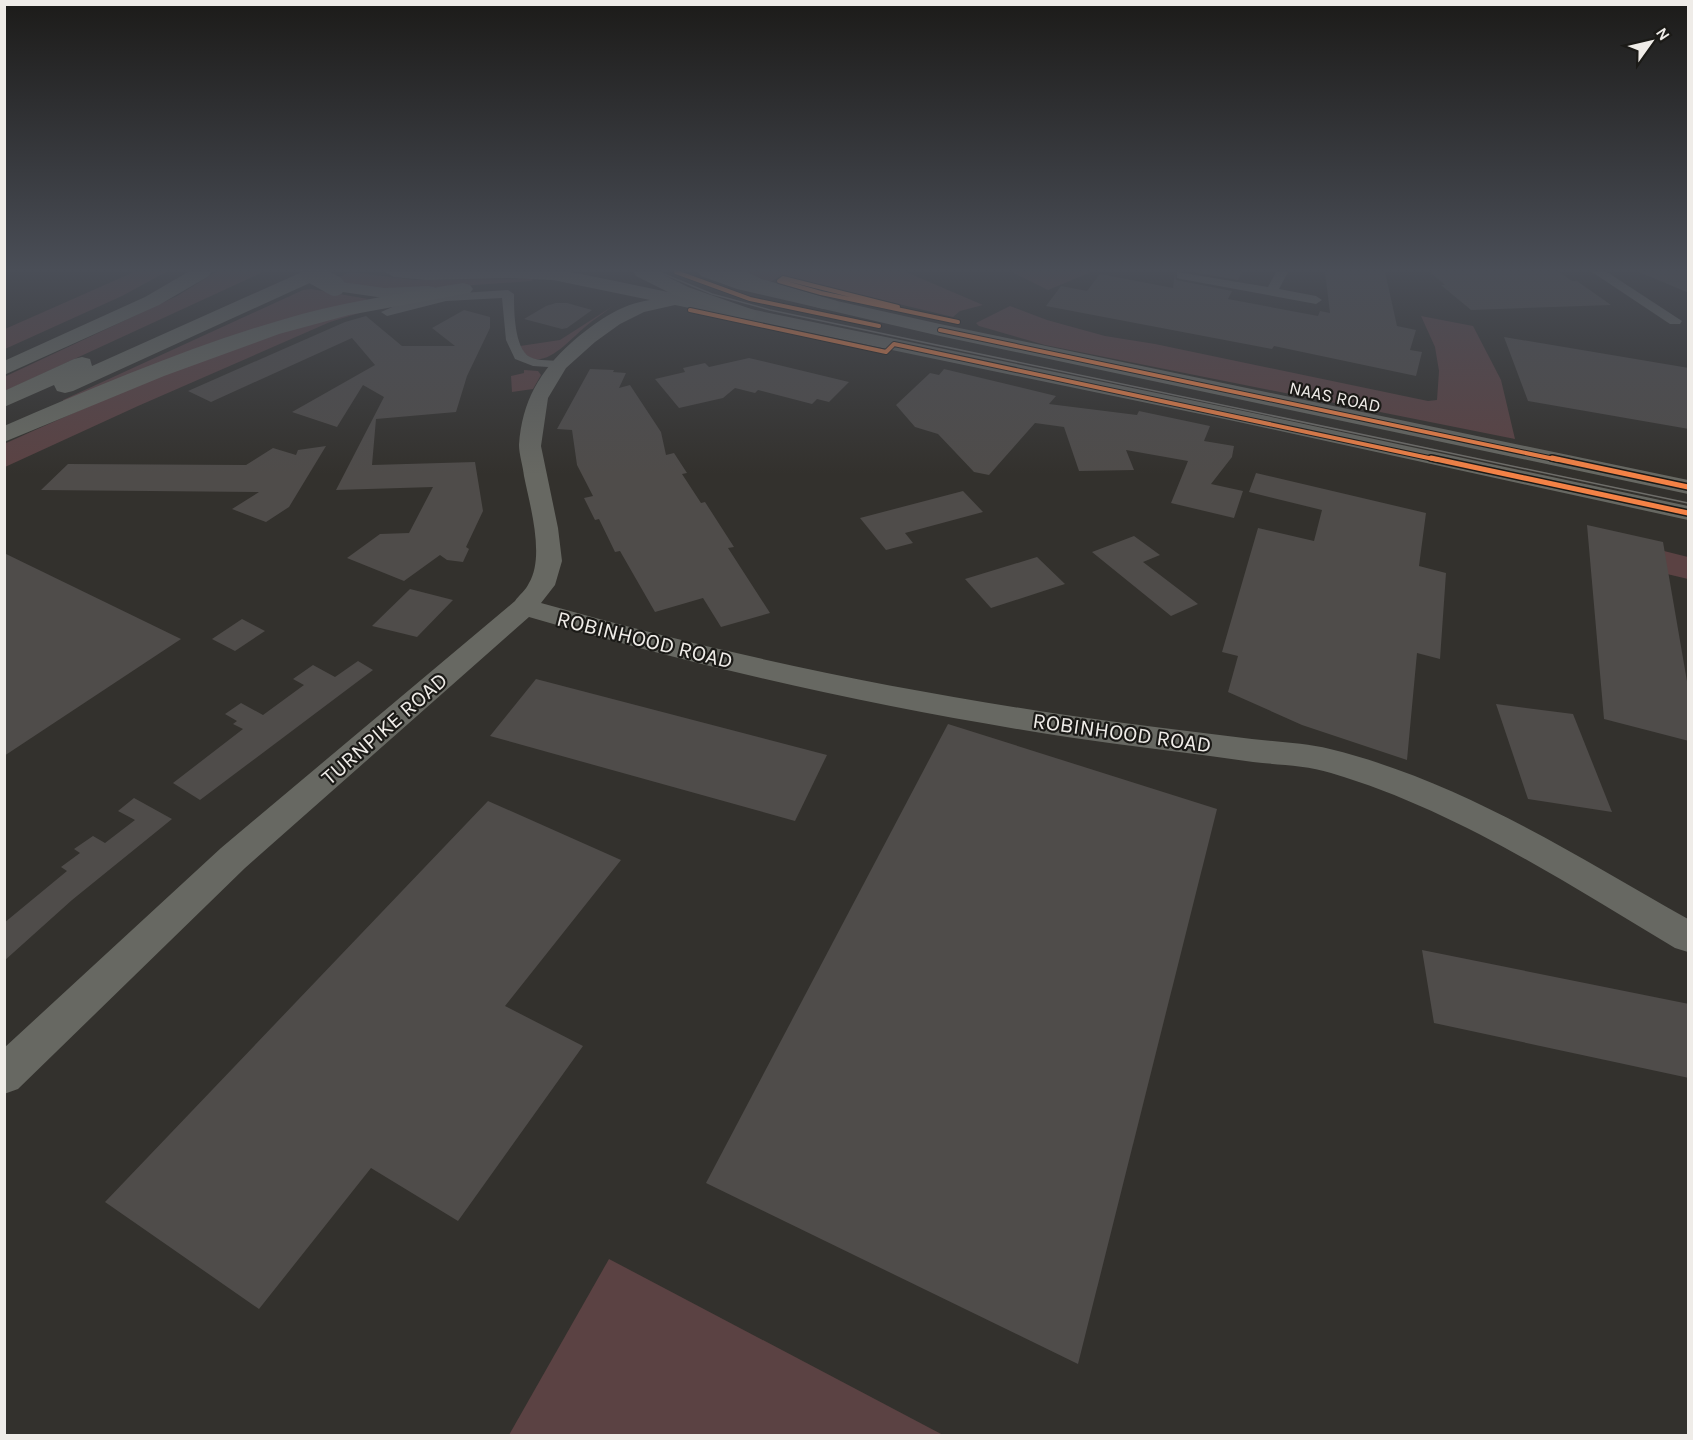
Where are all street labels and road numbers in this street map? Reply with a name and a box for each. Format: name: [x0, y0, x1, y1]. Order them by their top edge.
street label: NAAS ROAD: [1287, 377, 1383, 417]
street label: ROBINHOOD ROAD: [554, 606, 735, 674]
street label: TURNPIKE ROAD: [316, 667, 453, 790]
street label: ROBINHOOD ROAD: [1031, 708, 1213, 758]

